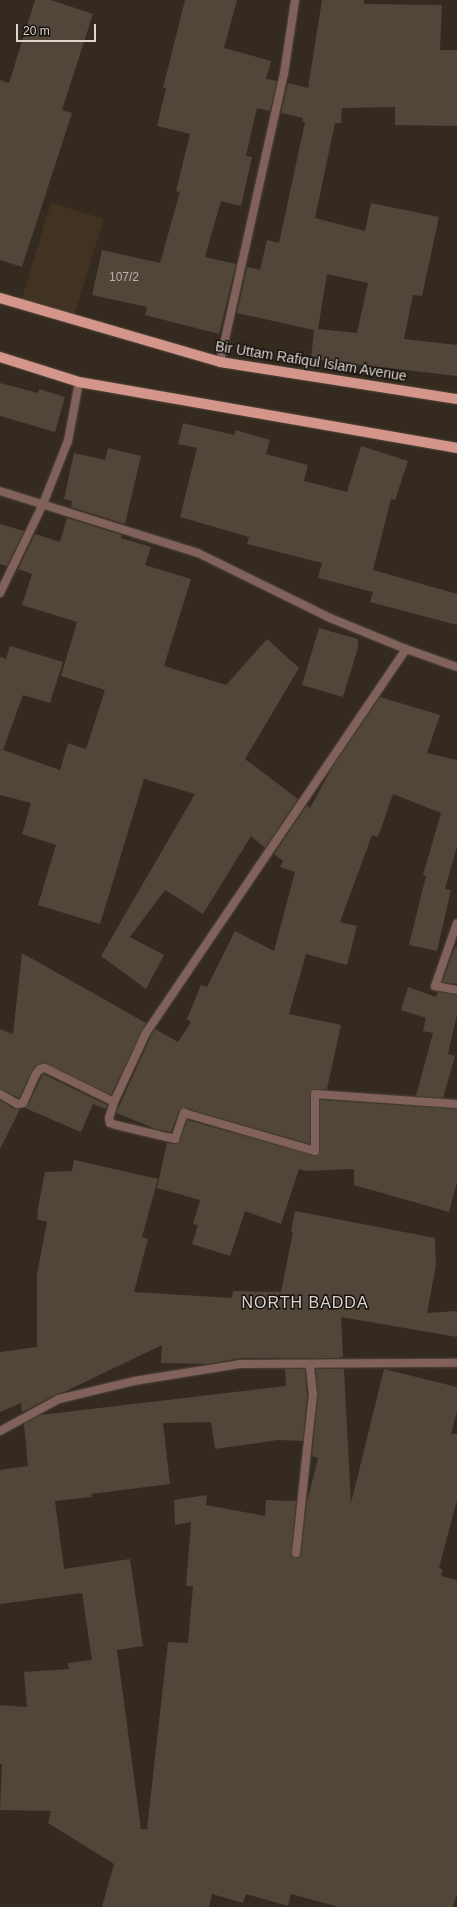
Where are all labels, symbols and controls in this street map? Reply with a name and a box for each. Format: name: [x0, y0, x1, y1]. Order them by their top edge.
scale bar: [18, 16, 98, 42]
text: 20 m: [23, 24, 50, 38]
house number: 107/2: [109, 271, 139, 285]
street label: Bir Uttam Rafiqul Islam Avenue: [214, 338, 408, 384]
district label: NORTH BADDA: [241, 1293, 369, 1313]

